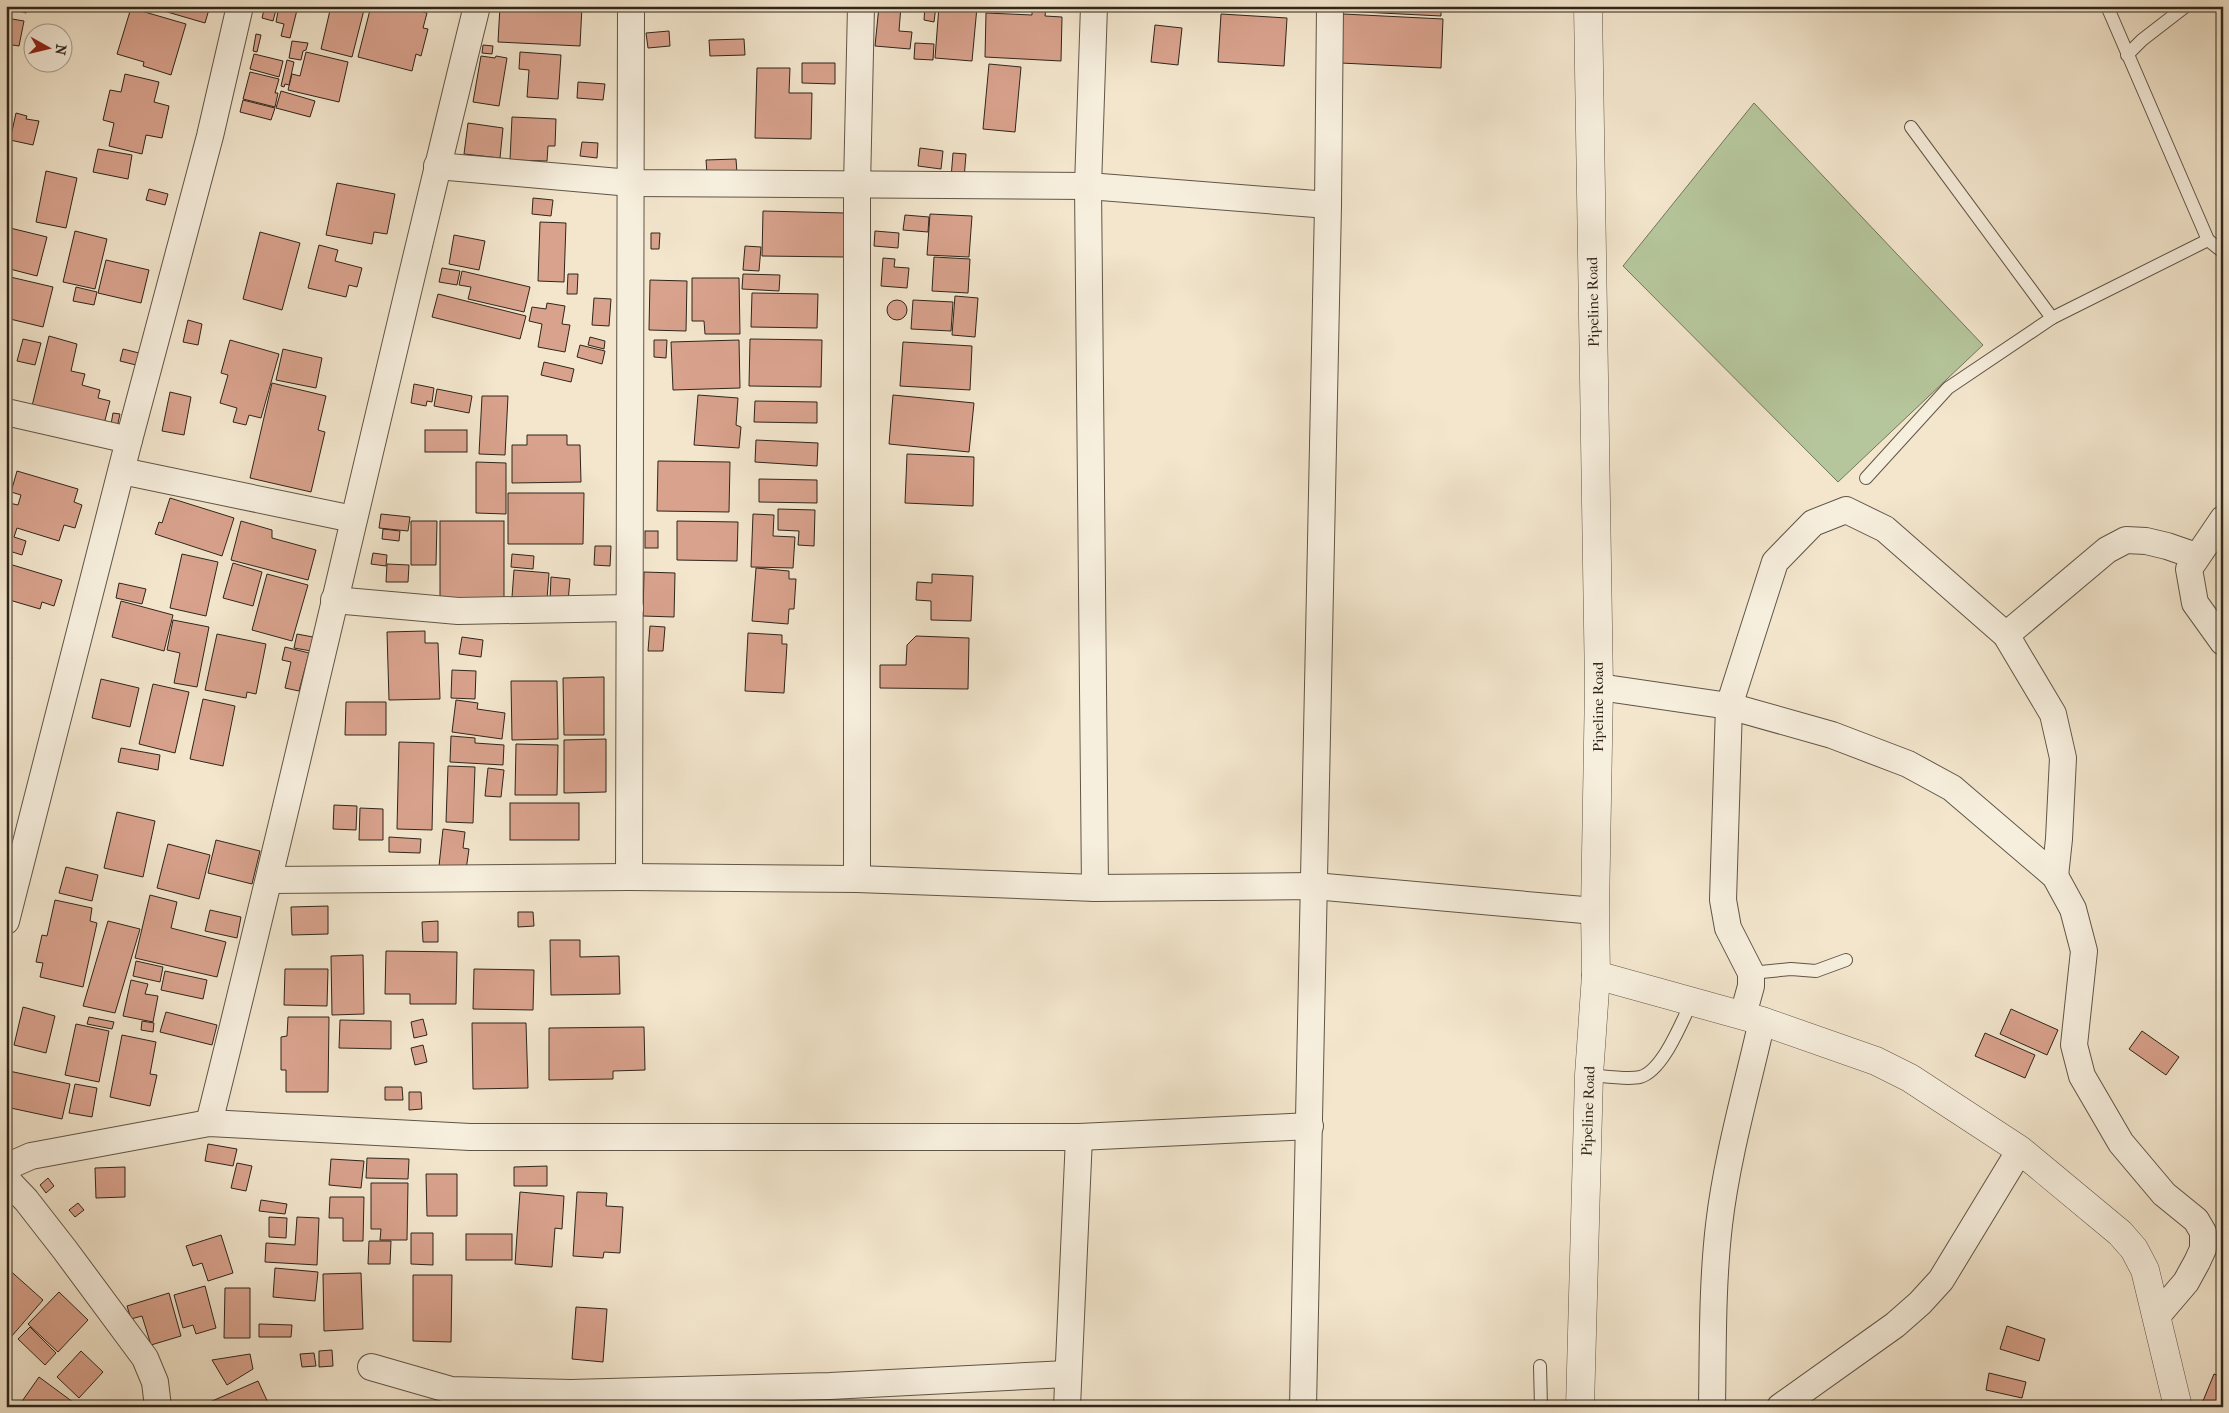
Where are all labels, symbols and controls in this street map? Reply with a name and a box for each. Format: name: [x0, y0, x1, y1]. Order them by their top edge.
north arrow: [22, 22, 72, 72]
text: N: [51, 43, 70, 57]
street label: Pipeline Road: [1583, 256, 1603, 347]
street label: Pipeline Road: [1589, 661, 1607, 752]
street label: Pipeline Road: [1577, 1065, 1599, 1156]

